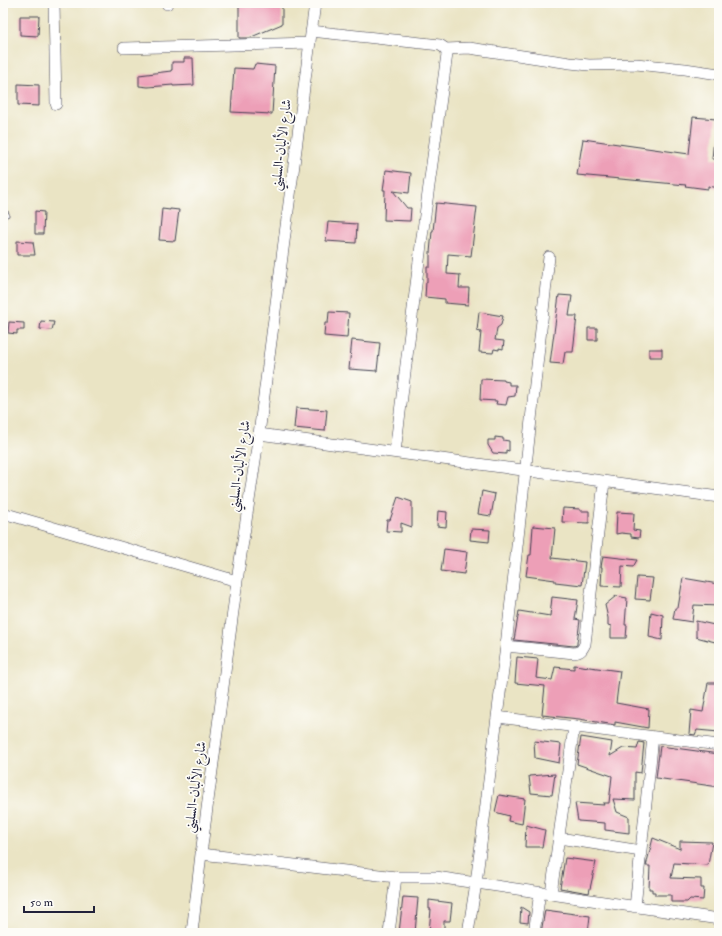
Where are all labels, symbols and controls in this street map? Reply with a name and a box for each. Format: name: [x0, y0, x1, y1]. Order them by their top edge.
street label: شارع الألبان-السليني: [265, 98, 299, 192]
street label: شارع الألبان-السليني: [222, 419, 258, 513]
street label: شارع الألبان-السليني: [178, 740, 214, 834]
scale bar: [24, 888, 94, 914]
text: 50 m: [30, 895, 54, 910]

